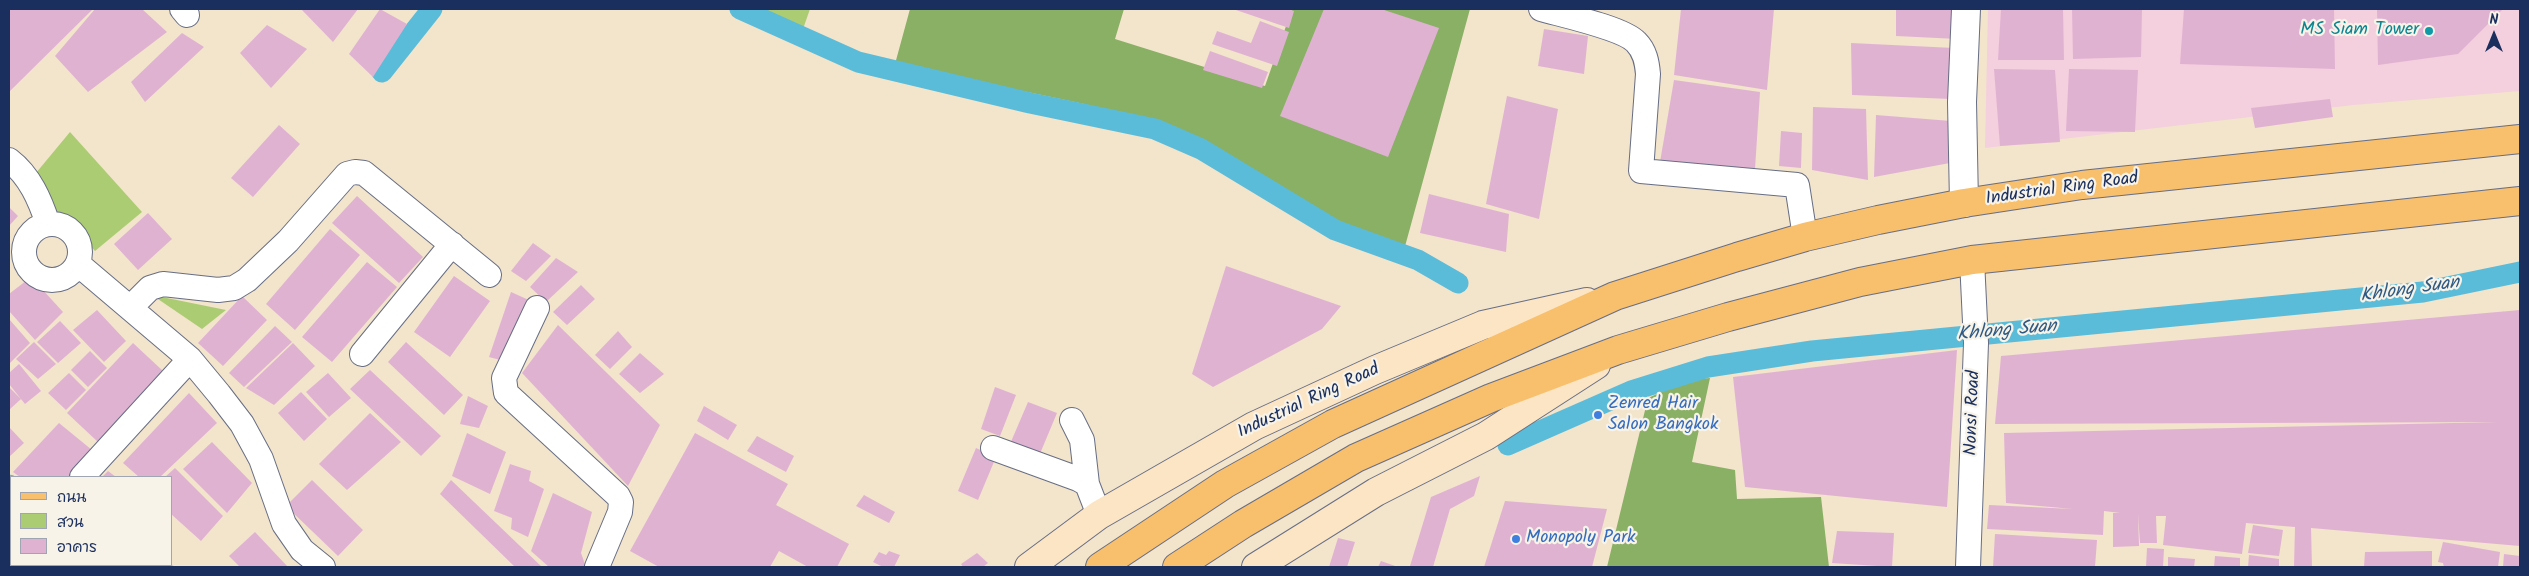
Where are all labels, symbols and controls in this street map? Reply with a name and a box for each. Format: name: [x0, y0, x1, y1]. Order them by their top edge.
text: N: [2490, 9, 2498, 31]
north arrow: [2469, 10, 2519, 60]
place label: MS Siam Tower: [2300, 20, 2419, 42]
marker: MS Siam Tower: [2423, 25, 2435, 37]
street label: Industrial Ring Road: [1984, 169, 2140, 211]
water label: Khlong Suan: [2359, 273, 2461, 309]
water label: Khlong Suan: [1956, 316, 2058, 348]
street label: Industrial Ring Road: [1235, 360, 1383, 444]
street label: Nonsi Road: [1962, 370, 1986, 456]
place label: Zenred Hair Salon Bangkok: [1608, 394, 1718, 436]
marker: Zenred Hair Salon Bangkok: [1592, 409, 1604, 421]
legend: [10, 476, 172, 566]
text: ถนน: [57, 486, 86, 510]
text: สวน: [57, 511, 84, 535]
place label: Monopoly Park: [1526, 528, 1636, 550]
marker: Monopoly Park: [1510, 533, 1522, 545]
text: อาคาร: [57, 536, 97, 560]

